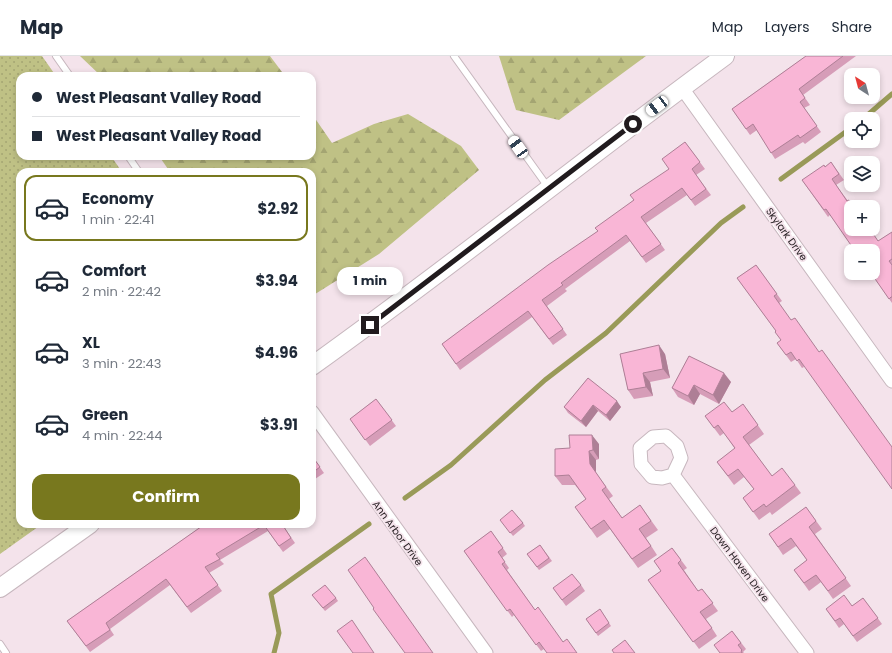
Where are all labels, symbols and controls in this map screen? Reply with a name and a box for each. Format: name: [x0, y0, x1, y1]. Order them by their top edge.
text: Map: [20, 14, 63, 41]
text: Map: [712, 17, 743, 37]
text: Layers: [765, 17, 809, 37]
text: Share: [831, 17, 872, 37]
north arrow: [844, 68, 880, 104]
map controls: [844, 68, 880, 280]
text: West Pleasant Valley Road: [56, 87, 261, 108]
car: [644, 94, 670, 118]
button: locate: [844, 112, 880, 148]
route start: [624, 115, 642, 133]
text: West Pleasant Valley Road: [56, 125, 261, 146]
car: [506, 134, 530, 160]
button: layers: [844, 156, 880, 192]
text: Economy: [82, 188, 154, 209]
icon: car: [34, 190, 70, 226]
text: $2.92: [258, 198, 298, 219]
button: +: [844, 200, 880, 236]
street label: Skylark Drive: [762, 205, 811, 264]
text: 1 min · 22:41: [82, 210, 154, 229]
button: −: [844, 244, 880, 280]
text: Comfort: [82, 260, 146, 281]
icon: car: [34, 262, 70, 298]
callout: 1 min: [337, 267, 403, 295]
text: $3.94: [255, 270, 298, 291]
text: 1 min: [353, 271, 387, 290]
text: 2 min · 22:42: [82, 282, 161, 301]
route end: [361, 316, 379, 334]
text: XL: [82, 332, 100, 353]
icon: car: [34, 334, 70, 370]
text: $4.96: [255, 342, 298, 363]
text: 3 min · 22:43: [82, 354, 161, 373]
text: Green: [82, 404, 128, 425]
icon: car: [34, 406, 70, 442]
text: $3.91: [260, 414, 298, 435]
text: 4 min · 22:44: [82, 426, 162, 445]
button: Confirm: [32, 474, 300, 520]
street label: Ann Arbor Drive: [369, 498, 426, 569]
street label: Dawn Haven Drive: [706, 524, 773, 605]

